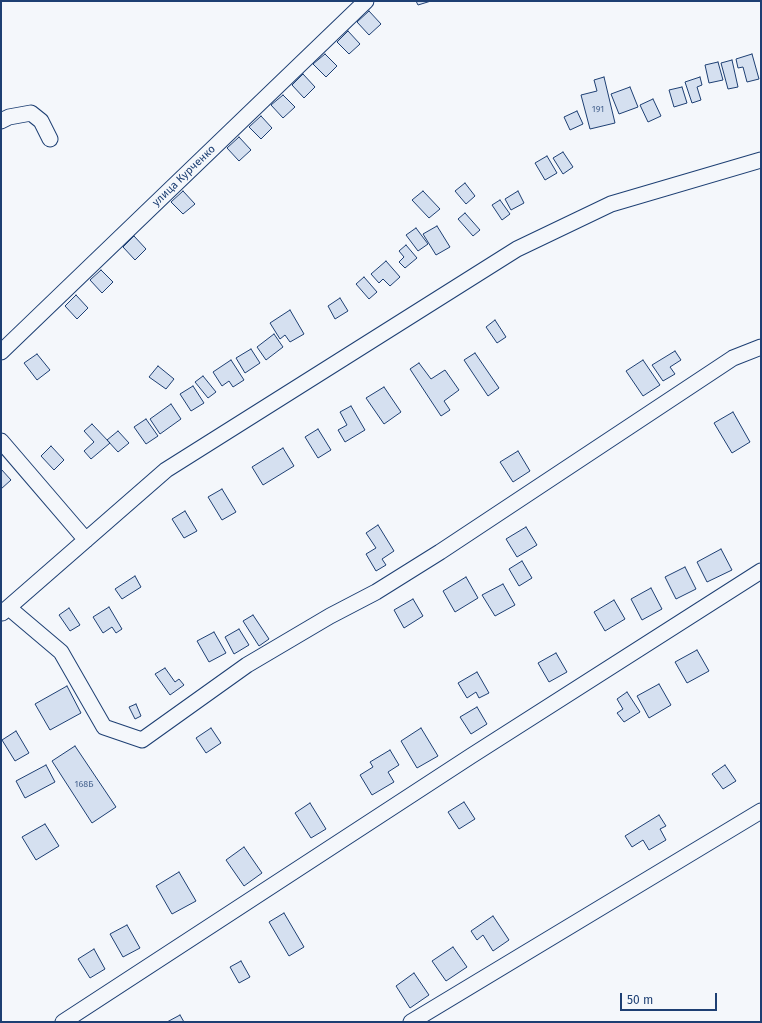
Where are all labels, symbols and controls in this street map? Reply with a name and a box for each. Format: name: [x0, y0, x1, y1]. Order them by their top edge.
house number: 191: [592, 104, 604, 114]
street label: улица Курченко: [150, 143, 218, 209]
house number: 168Б: [75, 779, 93, 789]
scale bar: [622, 985, 719, 1011]
text: 50 m: [627, 993, 653, 1007]

